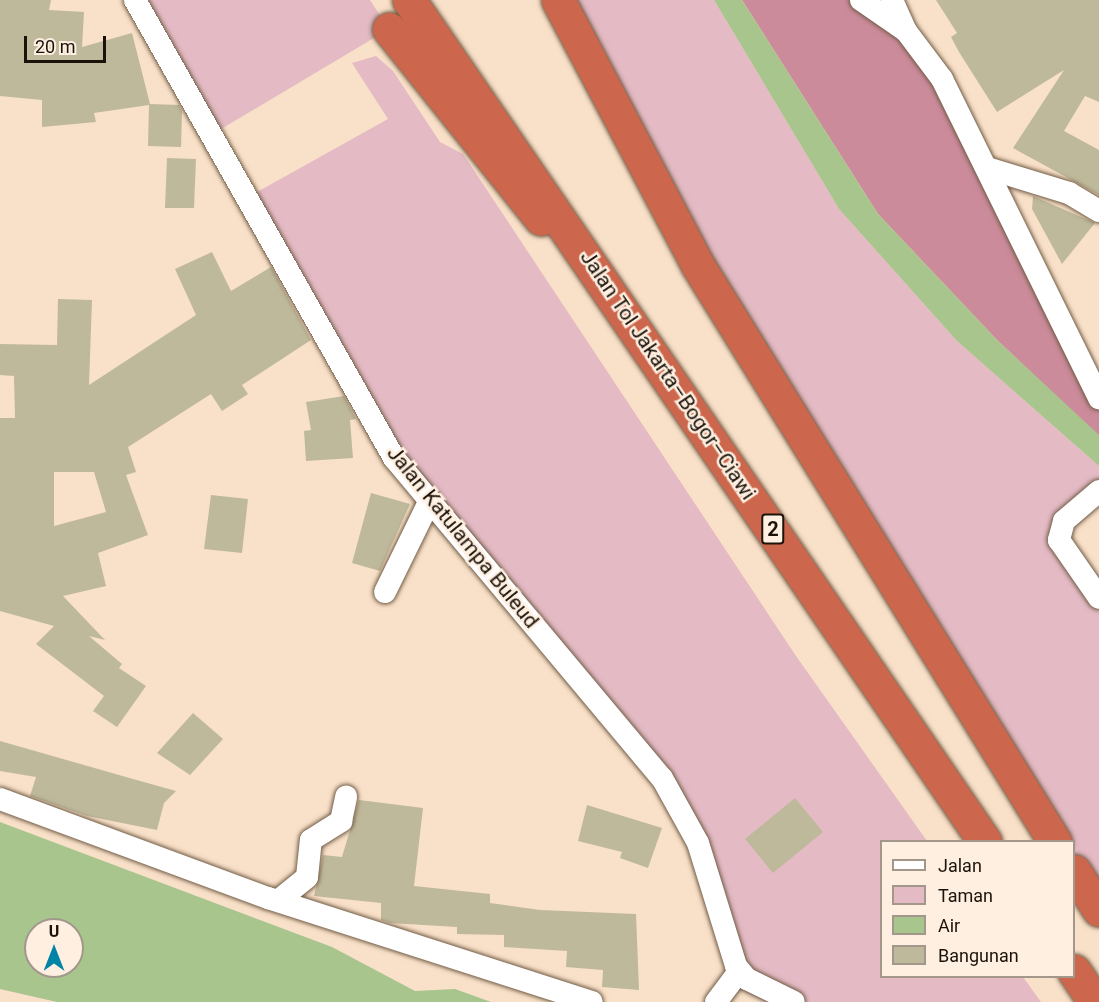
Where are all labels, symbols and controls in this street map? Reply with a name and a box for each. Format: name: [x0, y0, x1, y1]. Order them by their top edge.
scale bar: [27, 24, 110, 62]
text: 20 m: [35, 36, 75, 57]
street label: Jalan Tol Jakarta–Bogor–Ciawi: [575, 245, 761, 505]
street label: Jalan Katulampa Buleud: [382, 441, 544, 633]
road number: 2: [761, 512, 785, 546]
legend: [880, 840, 1075, 978]
text: Jalan: [938, 855, 982, 876]
text: Taman: [938, 885, 993, 906]
text: Air: [938, 915, 960, 936]
north arrow: [24, 918, 84, 978]
text: U: [49, 922, 59, 941]
text: Bangunan: [938, 945, 1019, 966]

